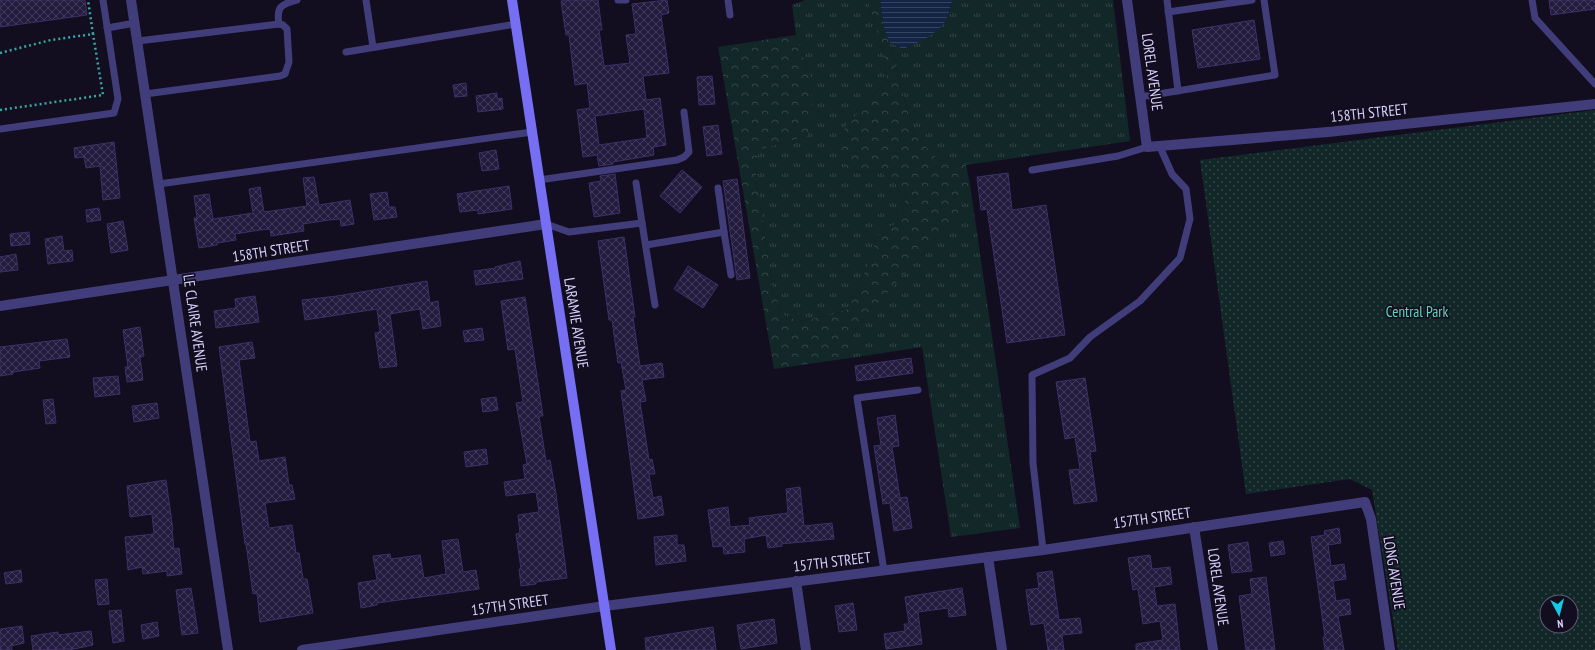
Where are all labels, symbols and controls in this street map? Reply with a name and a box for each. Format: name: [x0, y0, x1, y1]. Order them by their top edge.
street label: LOREL AVENUE: [1138, 32, 1167, 112]
street label: 158TH STREET: [1329, 99, 1409, 126]
street label: 158TH STREET: [231, 235, 311, 266]
street label: LE CLAIRE AVENUE: [179, 273, 212, 373]
street label: LARAMIE AVENUE: [560, 276, 593, 370]
park label: Central Park: [1386, 302, 1448, 321]
street label: 157TH STREET: [1112, 503, 1192, 532]
street label: LONG AVENUE: [1379, 535, 1410, 611]
street label: 157TH STREET: [792, 547, 872, 576]
street label: LOREL AVENUE: [1204, 547, 1233, 627]
street label: 157TH STREET: [470, 590, 550, 619]
north arrow: [1539, 594, 1579, 634]
text: N: [1556, 617, 1564, 631]

